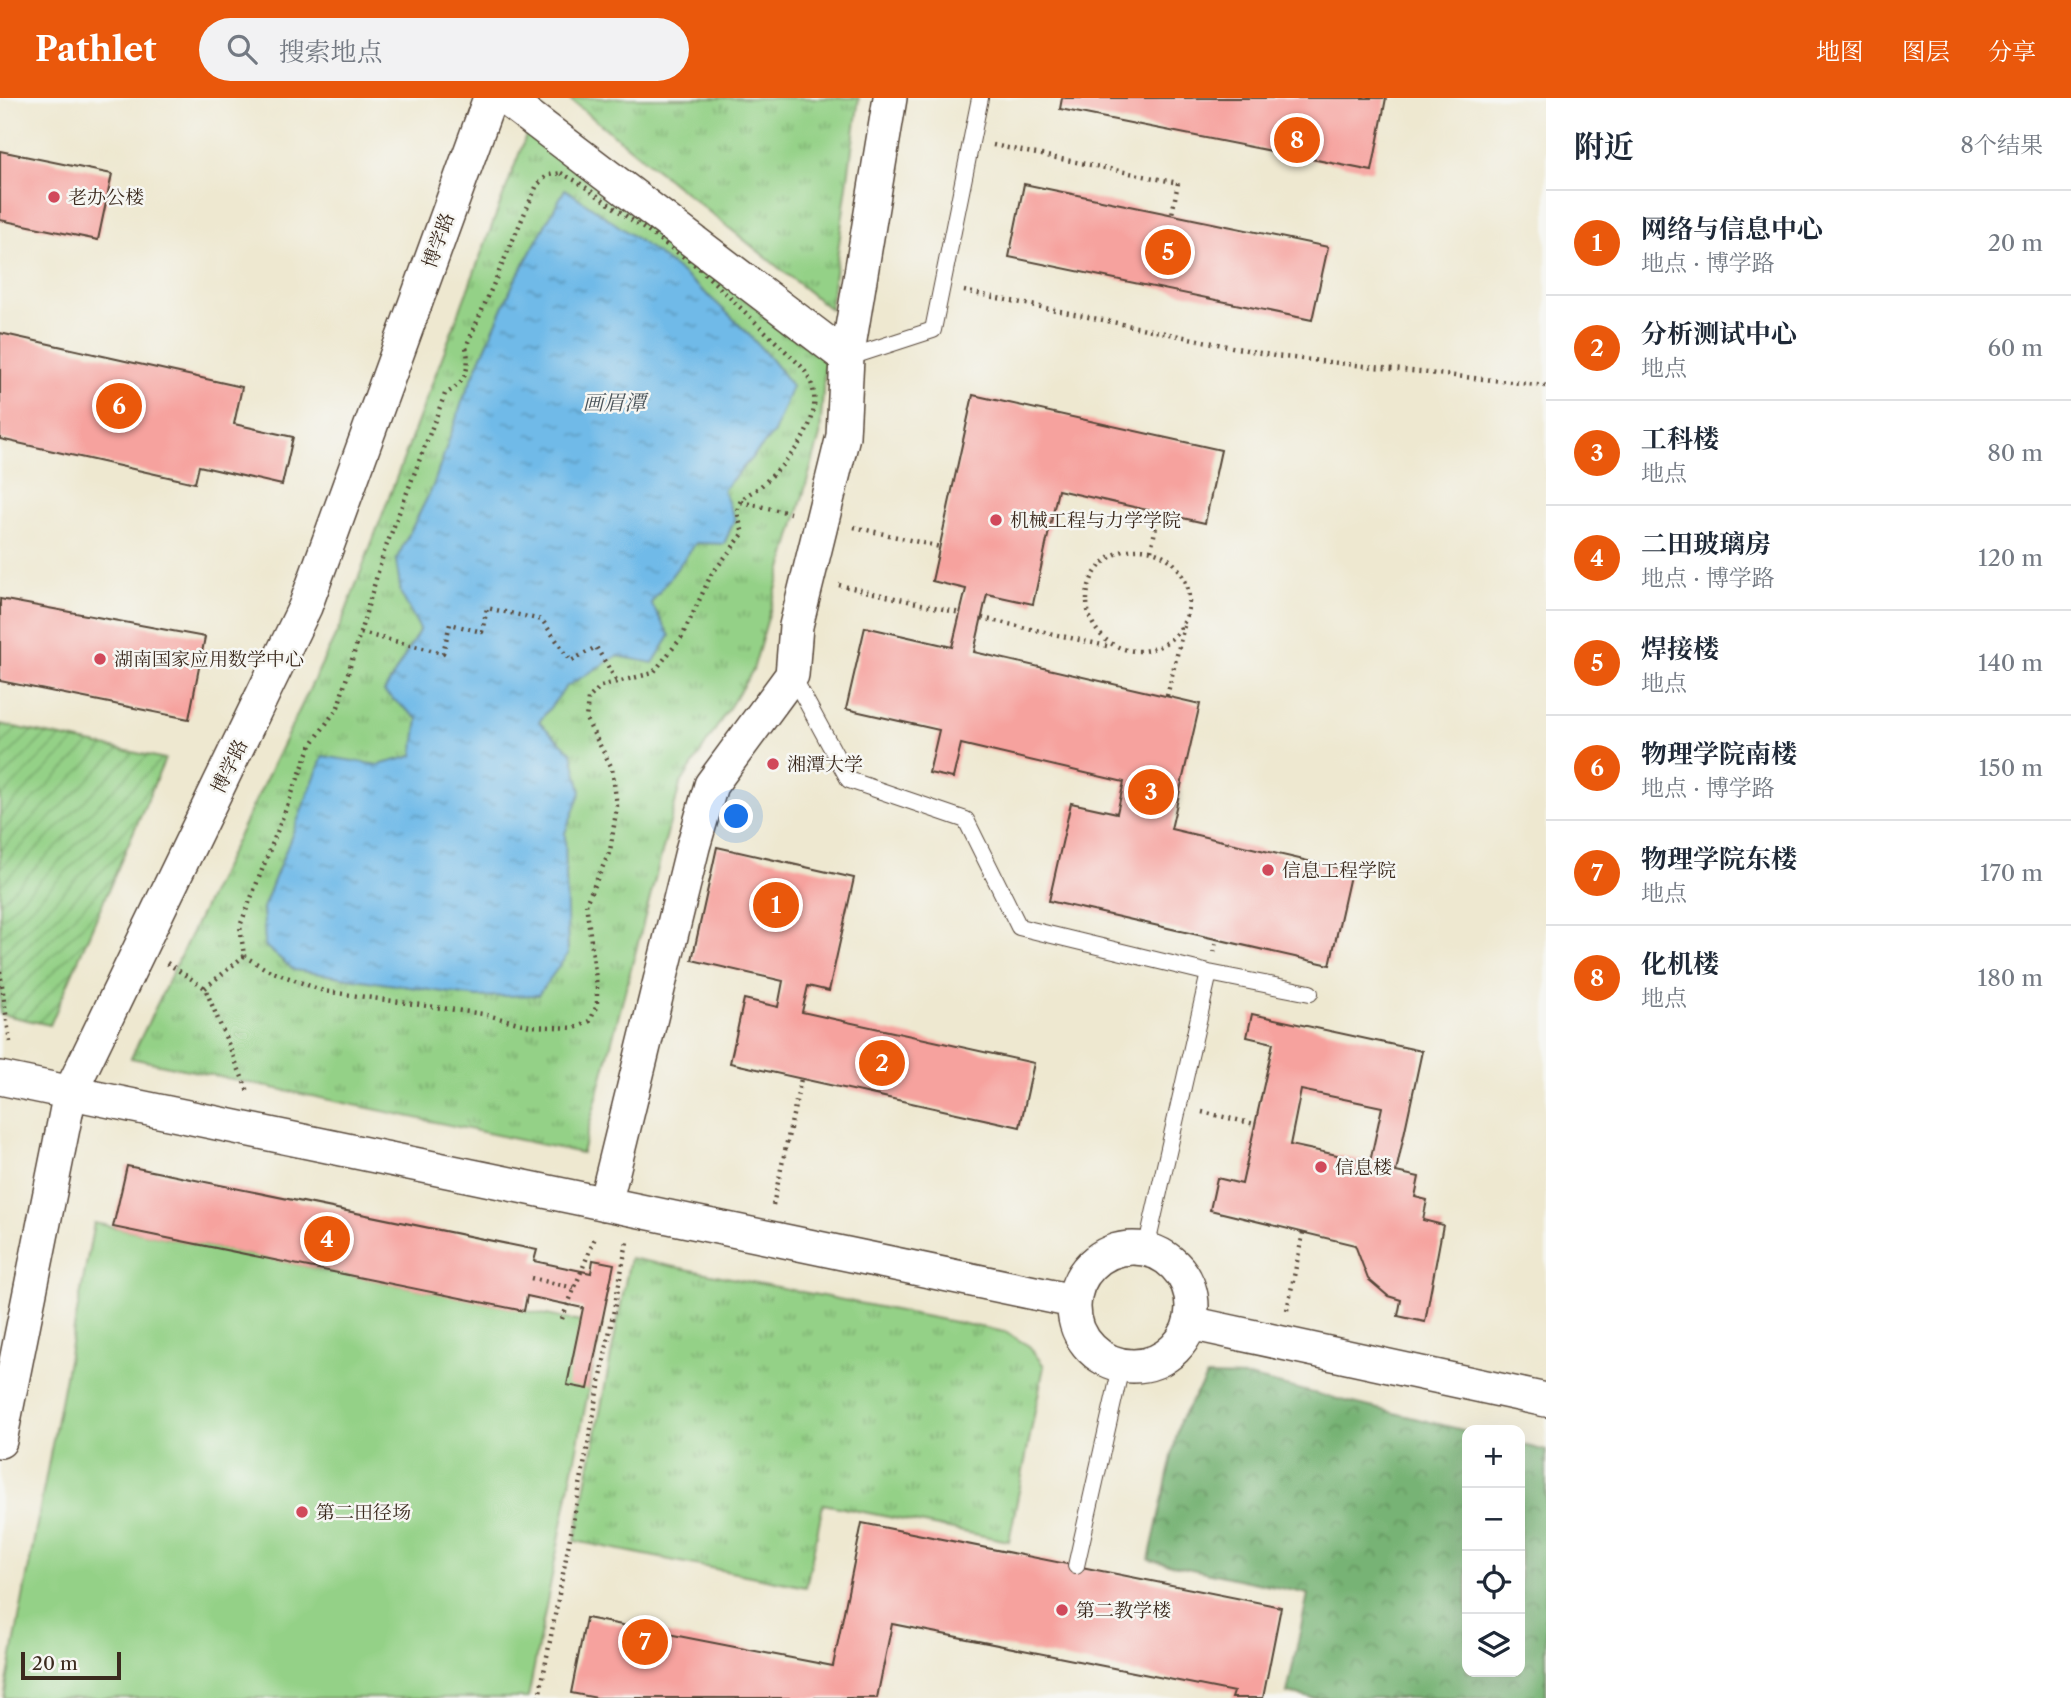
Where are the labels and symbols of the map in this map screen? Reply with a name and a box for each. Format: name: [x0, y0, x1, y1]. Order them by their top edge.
pin: 8: [1274, 114, 1320, 166]
place label: 老办公楼: [68, 186, 144, 209]
marker: 老办公楼: [46, 189, 62, 205]
street label: 博学路: [418, 209, 459, 271]
pin: 5: [1145, 226, 1191, 278]
pin: 6: [96, 380, 142, 432]
water label: 画眉潭: [583, 390, 649, 415]
place label: 机械工程与力学学院: [1010, 509, 1181, 532]
marker: 机械工程与力学学院: [988, 512, 1004, 528]
place label: 湖南国家应用数学中心: [114, 648, 304, 671]
marker: 湖南国家应用数学中心: [92, 651, 108, 667]
street label: 博学路: [207, 736, 252, 797]
place label: 湘潭大学: [787, 753, 863, 776]
marker: 湘潭大学: [765, 756, 781, 772]
pin: 3: [1128, 766, 1174, 818]
your location: [719, 799, 753, 833]
place label: 信息工程学院: [1282, 859, 1396, 882]
marker: 信息工程学院: [1260, 862, 1276, 878]
pin: 1: [753, 879, 799, 931]
pin: 2: [859, 1037, 905, 1089]
place label: 信息楼: [1335, 1156, 1392, 1179]
marker: 信息楼: [1313, 1159, 1329, 1175]
pin: 4: [304, 1213, 350, 1265]
place label: 第二田径场: [316, 1501, 411, 1524]
marker: 第二田径场: [294, 1504, 310, 1520]
place label: 第二教学楼: [1076, 1599, 1171, 1622]
marker: 第二教学楼: [1054, 1602, 1070, 1618]
pin: 7: [622, 1616, 668, 1668]
scale bar: [21, 1649, 121, 1681]

